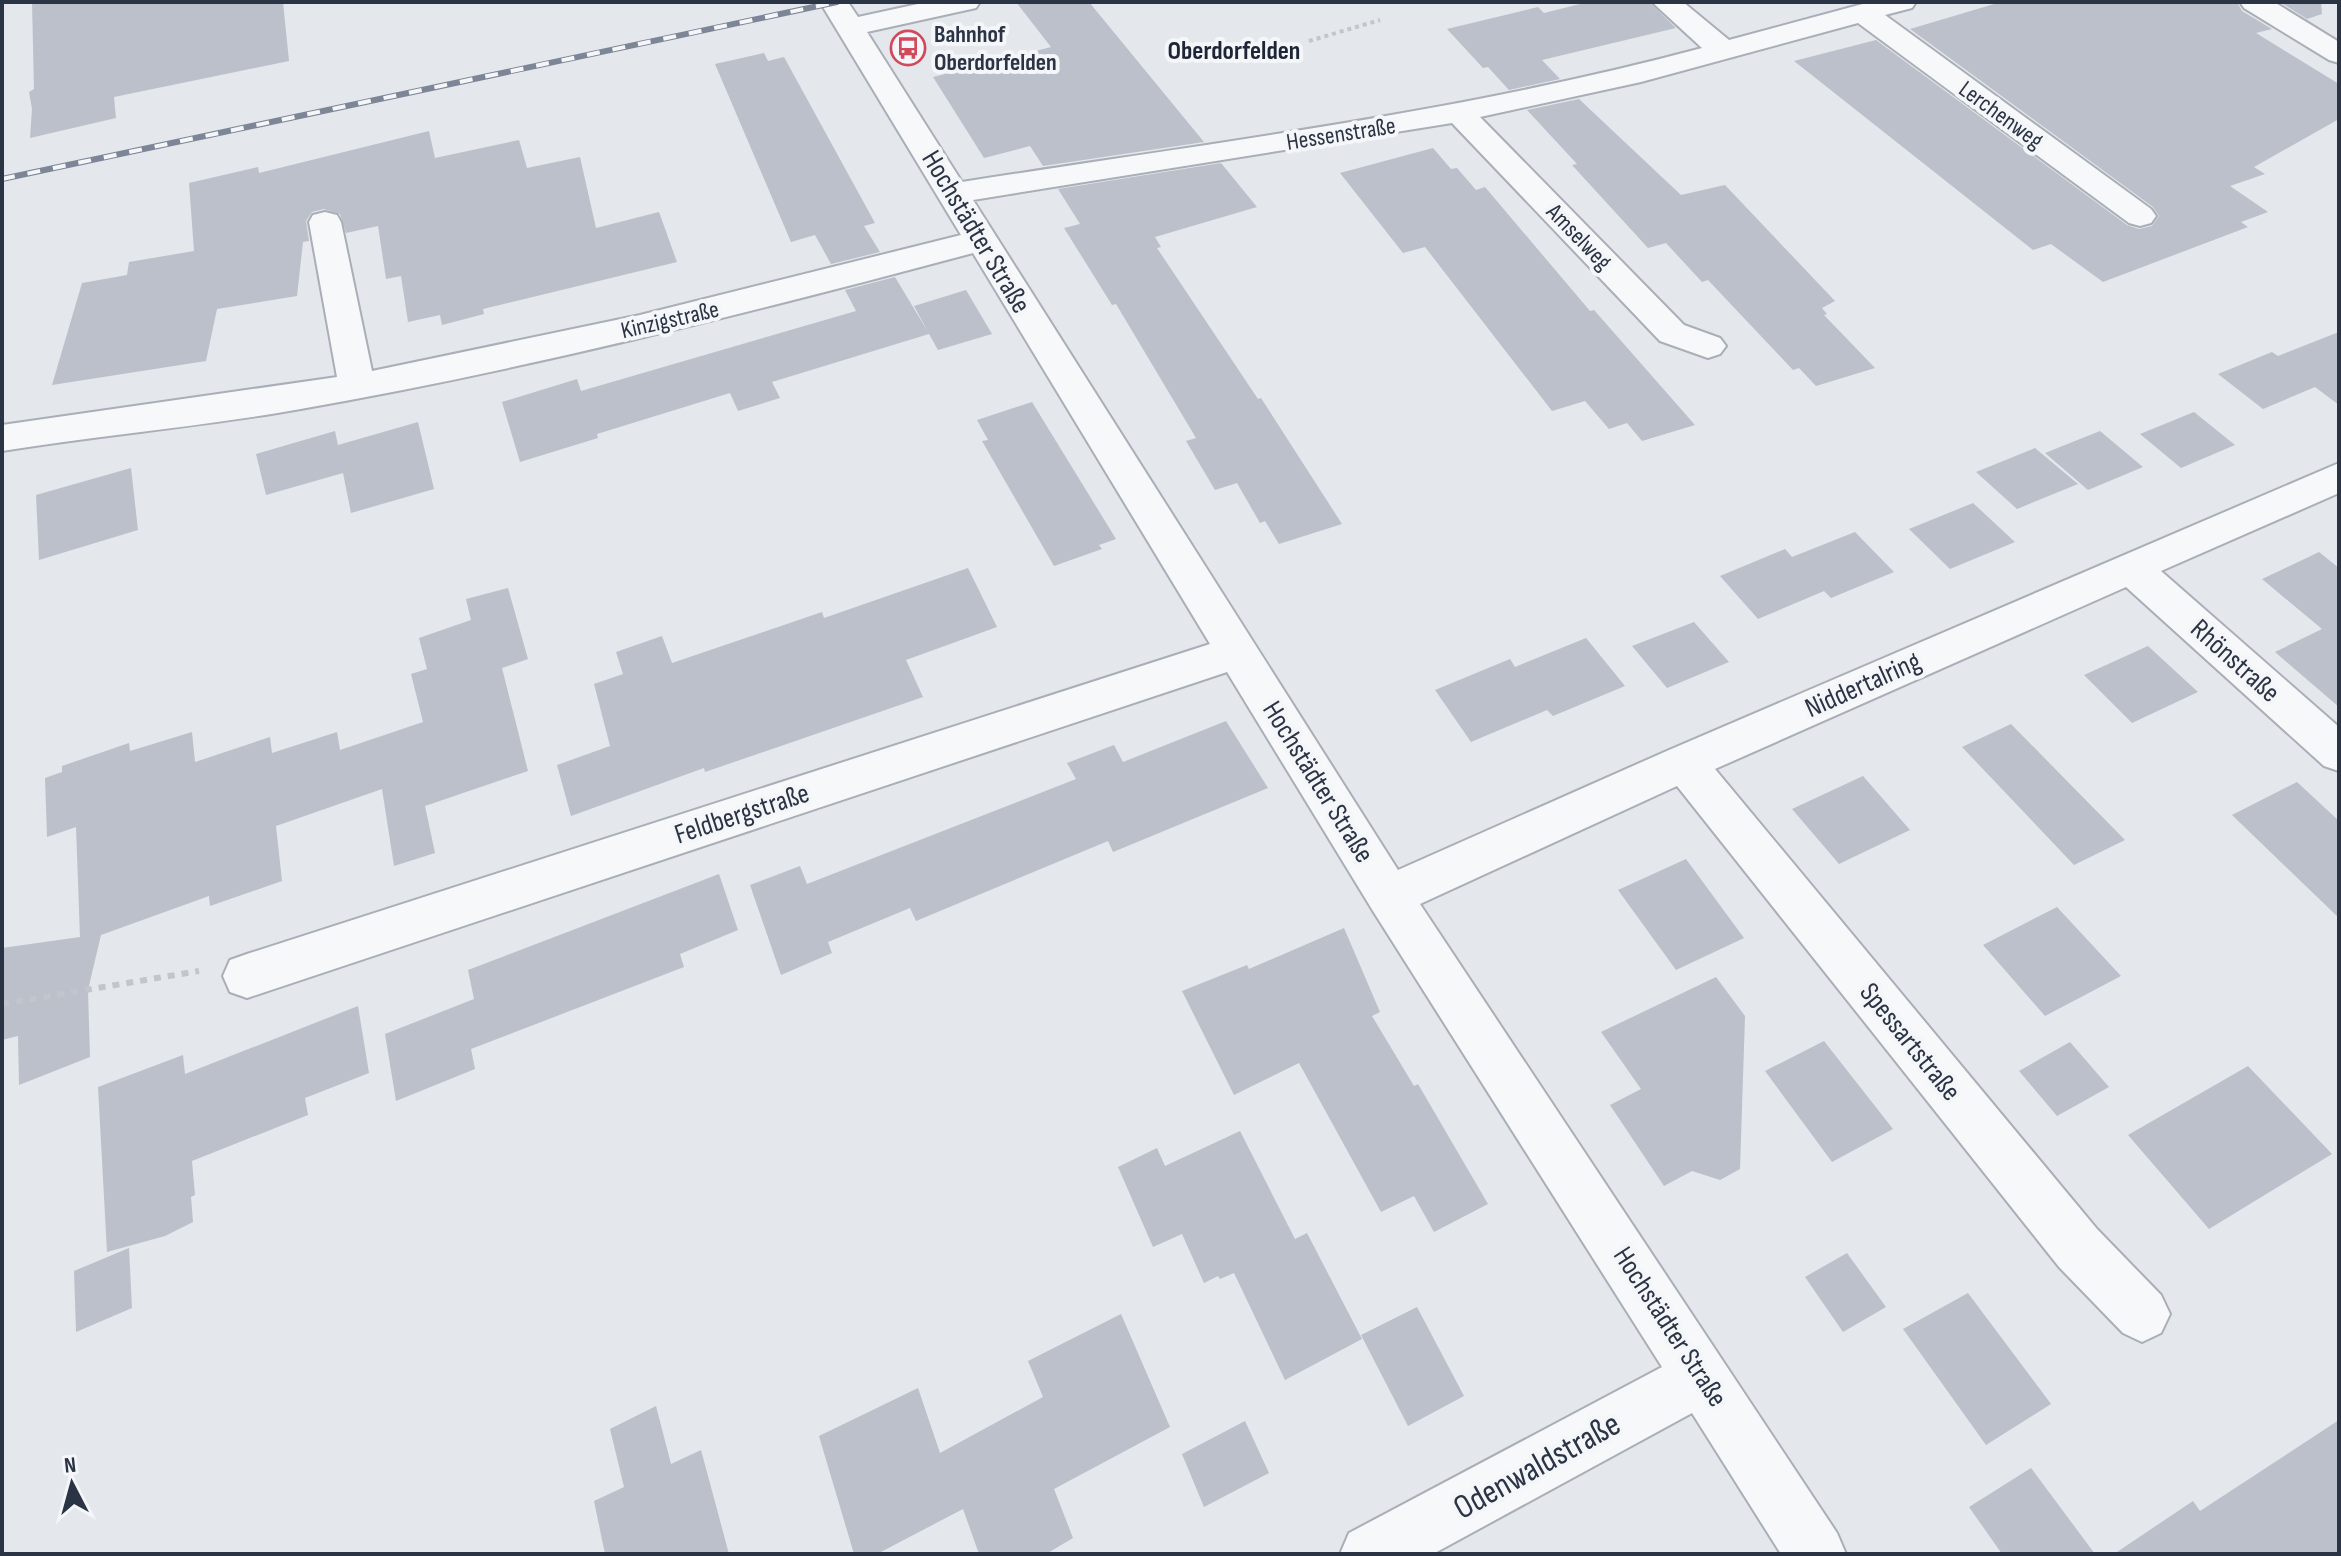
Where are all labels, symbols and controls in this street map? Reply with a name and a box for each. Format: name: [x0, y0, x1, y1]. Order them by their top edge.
place label: Bahnhof Oberdorfelden: [934, 20, 1057, 77]
bus stop icon: Bahnhof Oberdorfelden: [889, 29, 927, 67]
district label: Oberdorfelden: [1168, 36, 1300, 67]
street label: Lerchenweg: [1953, 75, 2049, 155]
street label: Hessenstraße: [1284, 111, 1398, 157]
street label: Hochstädter Straße: [914, 145, 1038, 319]
street label: Amselweg: [1540, 197, 1618, 276]
street label: Kinzigstraße: [618, 295, 722, 345]
street label: Rhönstraße: [2184, 612, 2286, 710]
street label: Niddertalring: [1800, 645, 1926, 725]
street label: Hochstädter Straße: [1255, 695, 1381, 869]
street label: Feldbergstraße: [670, 777, 814, 851]
street label: Spessartstraße: [1852, 976, 1968, 1108]
street label: Hochstädter Straße: [1606, 1241, 1734, 1413]
street label: Odenwaldstraße: [1447, 1403, 1627, 1529]
north arrow: [32, 1444, 112, 1524]
text: N: [63, 1452, 77, 1480]

